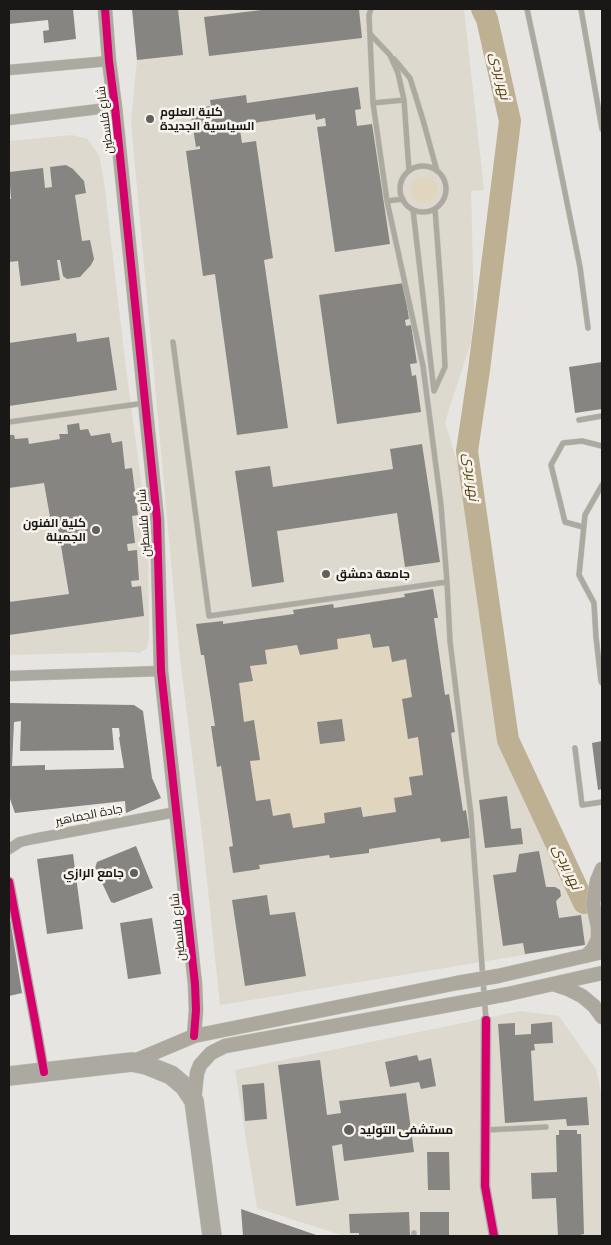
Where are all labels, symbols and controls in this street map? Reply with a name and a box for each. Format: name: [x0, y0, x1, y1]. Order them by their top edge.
water label: نهر بردى: [486, 51, 514, 101]
street label: شارع فلسطين: [94, 85, 116, 155]
place label: كلية العلوم السياسية الجديدة: [160, 105, 254, 133]
marker: كلية العلوم السياسية الجديدة: [144, 113, 156, 125]
water label: نهر بردى: [460, 452, 482, 502]
street label: شارع فلسطين: [134, 488, 154, 558]
place label: كلية الفنون الجميلة: [23, 516, 86, 544]
marker: كلية الفنون الجميلة: [90, 524, 102, 536]
place label: جامعة دمشق: [336, 567, 410, 581]
marker: جامعة دمشق: [320, 568, 332, 580]
street label: جادة الجماهير: [54, 801, 124, 829]
water label: نهر بردى: [549, 842, 585, 892]
place label: جامع الرازي: [63, 866, 124, 880]
marker: جامع الرازي: [128, 867, 140, 879]
street label: شارع فلسطين: [167, 892, 189, 962]
marker: مستشفى التوليد: [342, 1123, 356, 1137]
place label: مستشفى التوليد: [360, 1123, 453, 1137]

